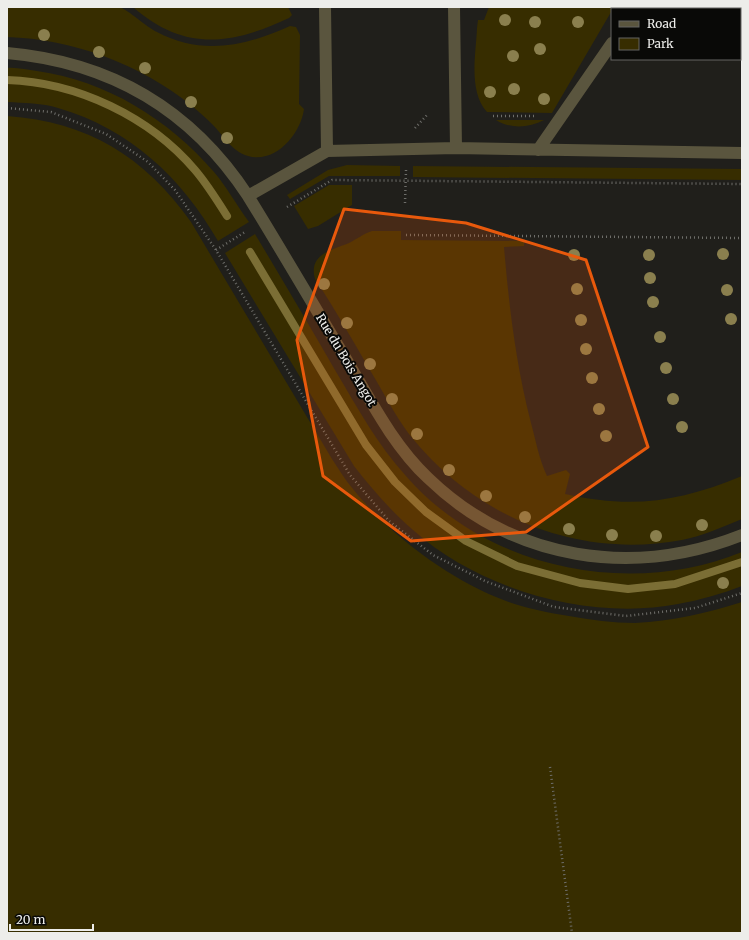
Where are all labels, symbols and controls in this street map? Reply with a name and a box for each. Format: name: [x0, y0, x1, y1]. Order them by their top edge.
legend: [611, 8, 741, 60]
text: Road: [647, 16, 676, 31]
text: Park: [647, 36, 674, 51]
street label: Rue du Bois Angot: [313, 311, 380, 409]
scale bar: [10, 906, 93, 932]
text: 20 m: [16, 912, 45, 927]

